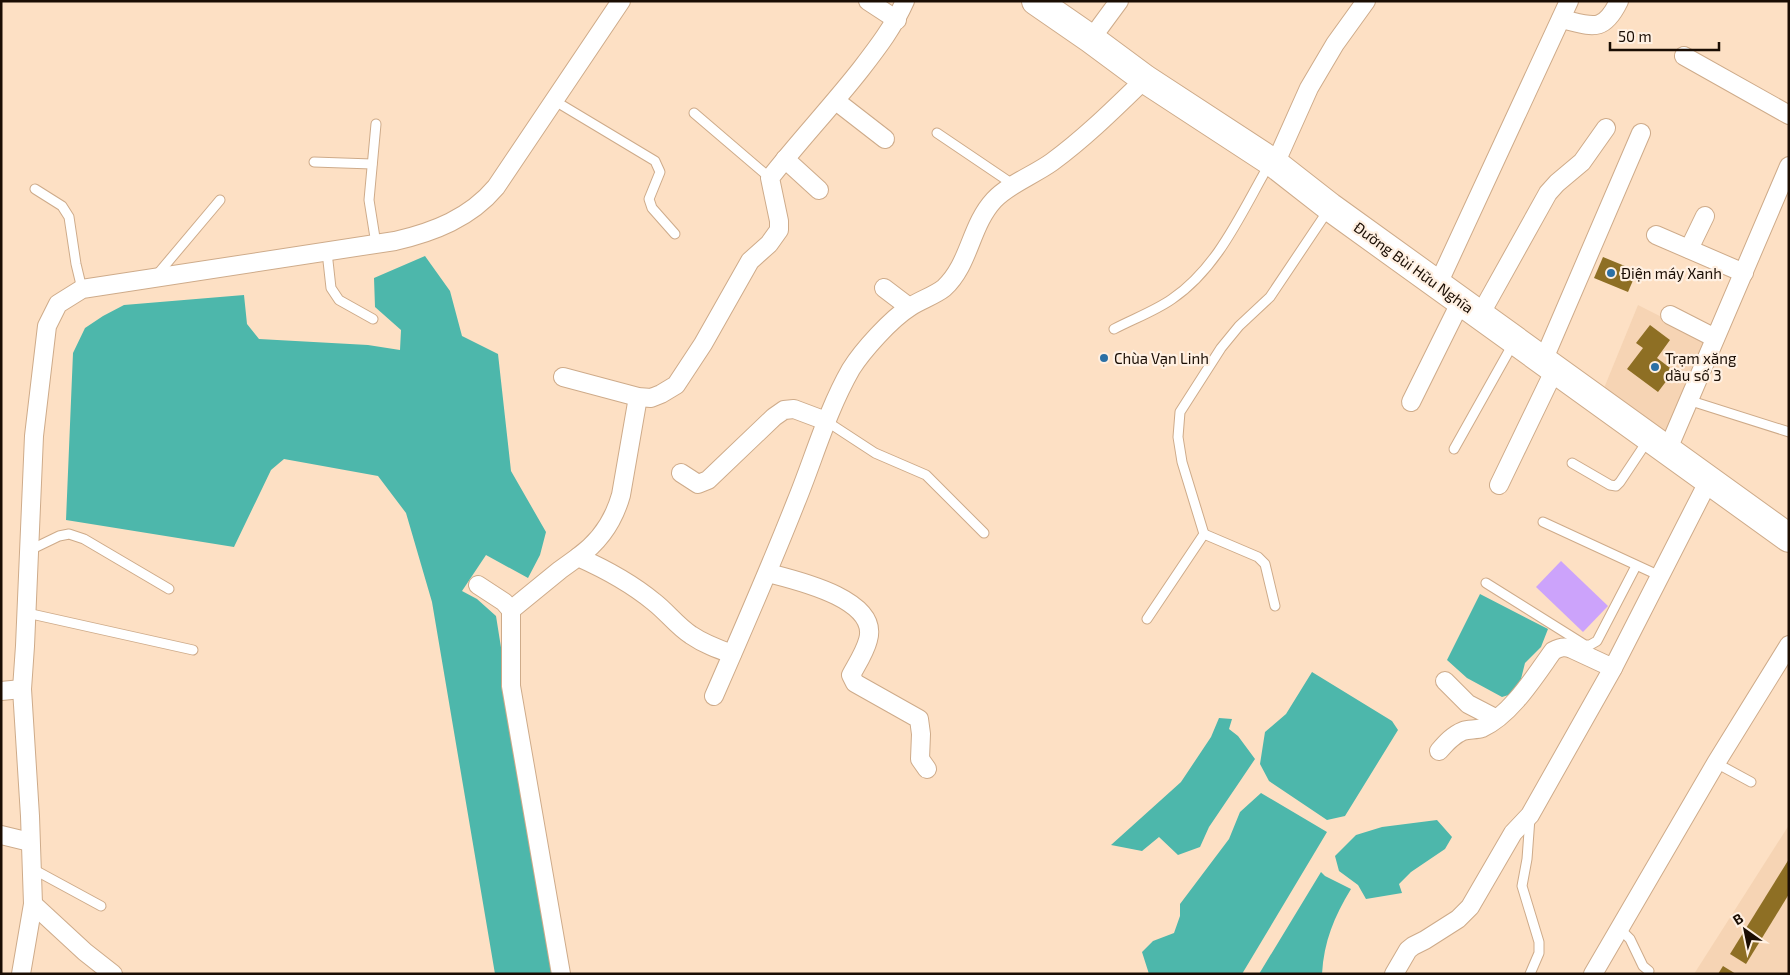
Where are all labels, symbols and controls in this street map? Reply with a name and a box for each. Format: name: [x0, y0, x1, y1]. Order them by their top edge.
scale bar: [1610, 20, 1719, 52]
text: 50 m: [1618, 27, 1652, 45]
street label: Đường Bùi Hữu Nghĩa: [1351, 218, 1477, 316]
place label: Điện máy Xanh: [1621, 264, 1722, 282]
marker: Điện máy Xanh: [1605, 267, 1617, 279]
place label: Chùa Vạn Linh: [1114, 349, 1209, 367]
place label: Trạm xăng dầu số 3: [1665, 349, 1737, 384]
marker: Chùa Vạn Linh: [1098, 352, 1110, 364]
marker: Trạm xăng dầu số 3: [1649, 361, 1661, 373]
north arrow: [1720, 905, 1770, 955]
text: B: [1729, 909, 1746, 928]

